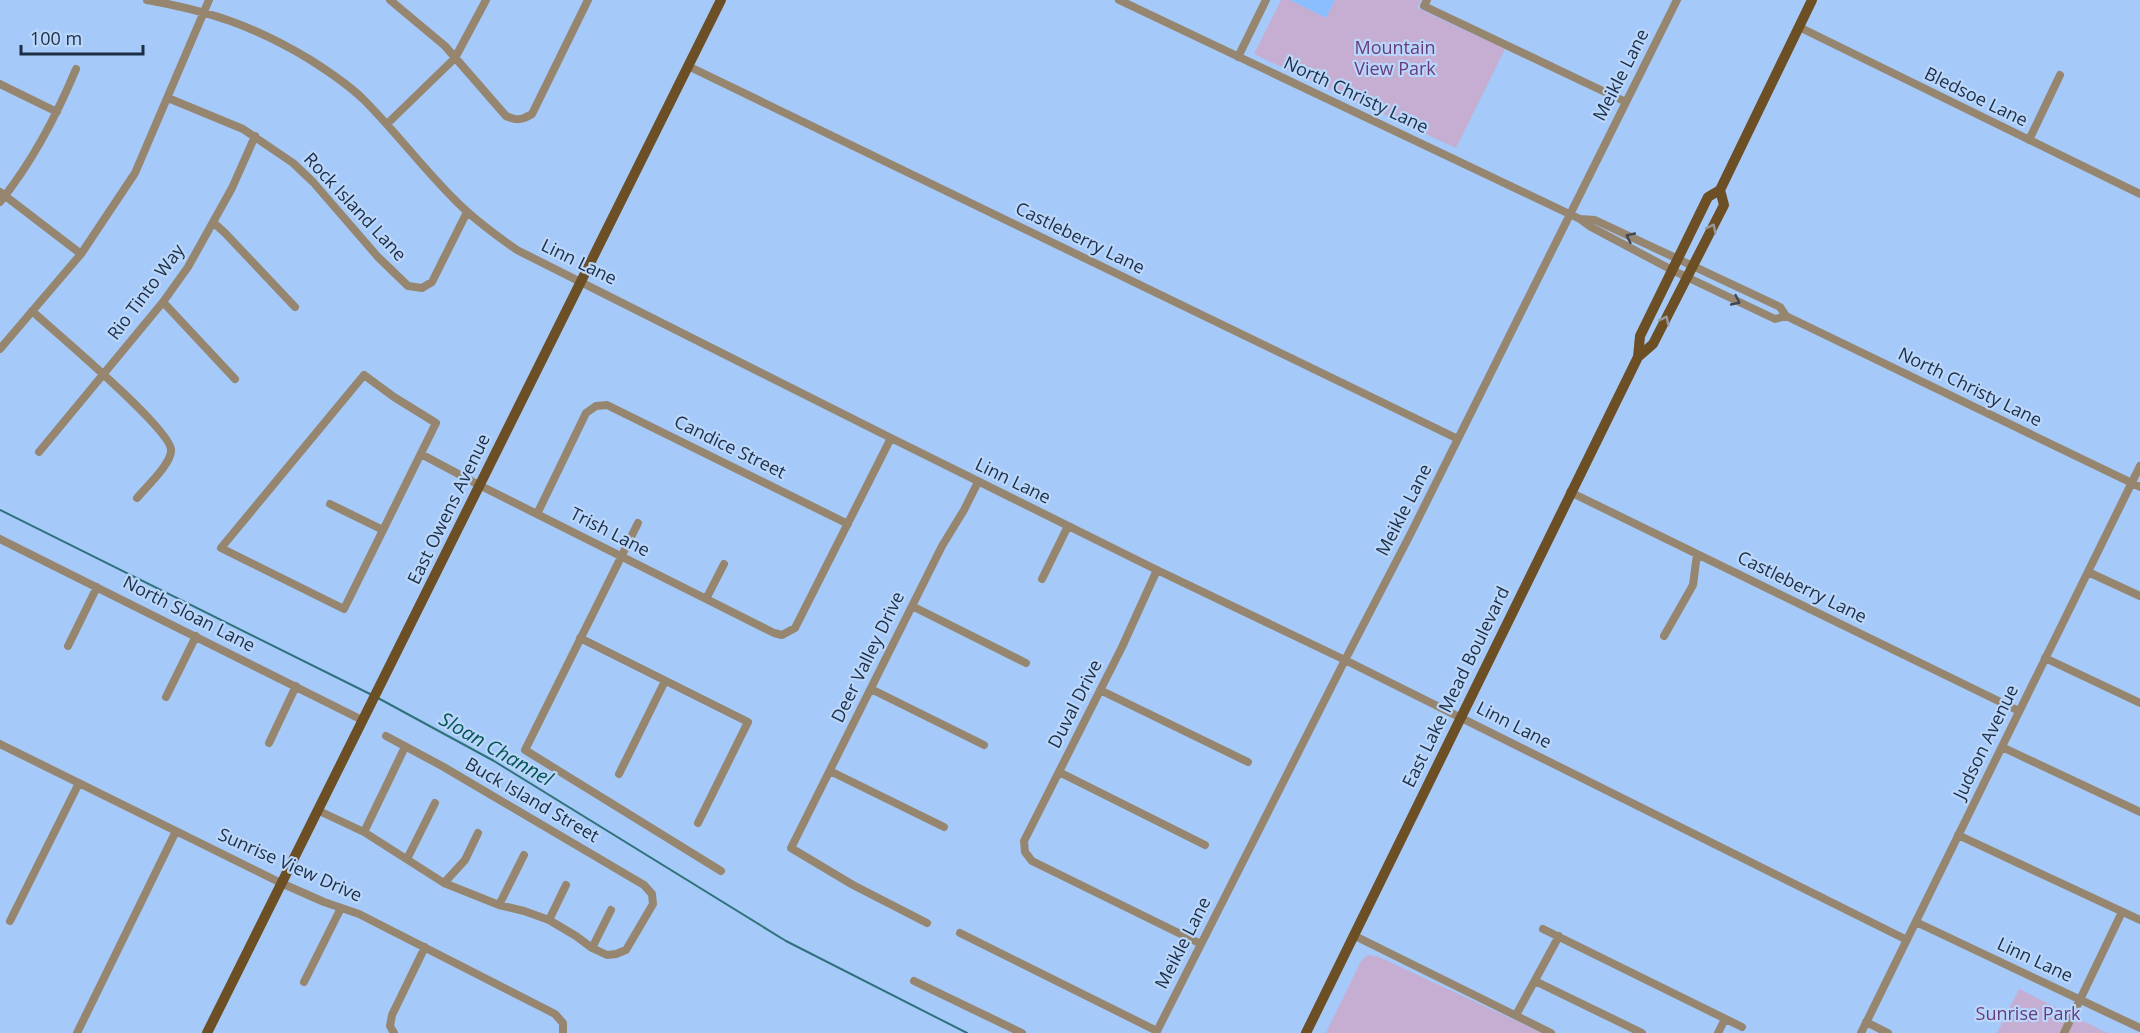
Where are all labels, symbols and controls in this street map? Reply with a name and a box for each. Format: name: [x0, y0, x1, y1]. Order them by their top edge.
scale bar: [21, 18, 142, 56]
street label: Meikle Lane: [1587, 24, 1654, 125]
text: 100 m: [30, 26, 82, 50]
park label: Mountain View Park: [1354, 35, 1436, 80]
street label: North Christy Lane: [1280, 50, 1433, 138]
street label: Bledsoe Lane: [1921, 61, 2032, 131]
street label: Rock Island Lane: [299, 147, 412, 266]
street label: Castleberry Lane: [1012, 195, 1149, 279]
one-way arrow: [1705, 224, 1716, 235]
one-way arrow: [1625, 232, 1636, 244]
street label: Linn Lane: [538, 233, 621, 290]
street label: Rio Tinto Way: [101, 238, 190, 344]
one-way arrow: [1729, 293, 1740, 305]
one-way arrow: [1658, 315, 1670, 326]
street label: North Christy Lane: [1894, 341, 2046, 431]
street label: Candice Street: [671, 409, 790, 484]
street label: East Owens Avenue: [401, 429, 495, 588]
street label: Linn Lane: [972, 452, 1055, 509]
street label: Meikle Lane: [1370, 459, 1437, 560]
street label: Trish Lane: [566, 501, 655, 561]
street label: Castleberry Lane: [1734, 544, 1871, 628]
street label: North Sloan Lane: [119, 569, 260, 657]
street label: East Lake Mead Boulevard: [1396, 582, 1514, 791]
street label: Deer Valley Drive: [825, 587, 909, 726]
street label: Duval Drive: [1042, 655, 1107, 752]
street label: Judson Avenue: [1946, 680, 2023, 805]
street label: Linn Lane: [1473, 695, 1556, 753]
water label: Sloan Channel: [434, 705, 559, 792]
street label: Buck Island Street: [461, 751, 604, 847]
street label: Sunrise View Drive: [215, 822, 366, 907]
street label: Meikle Lane: [1149, 892, 1216, 993]
street label: Linn Lane: [1994, 931, 2077, 987]
park label: Sunrise Park: [1976, 1001, 2081, 1025]

